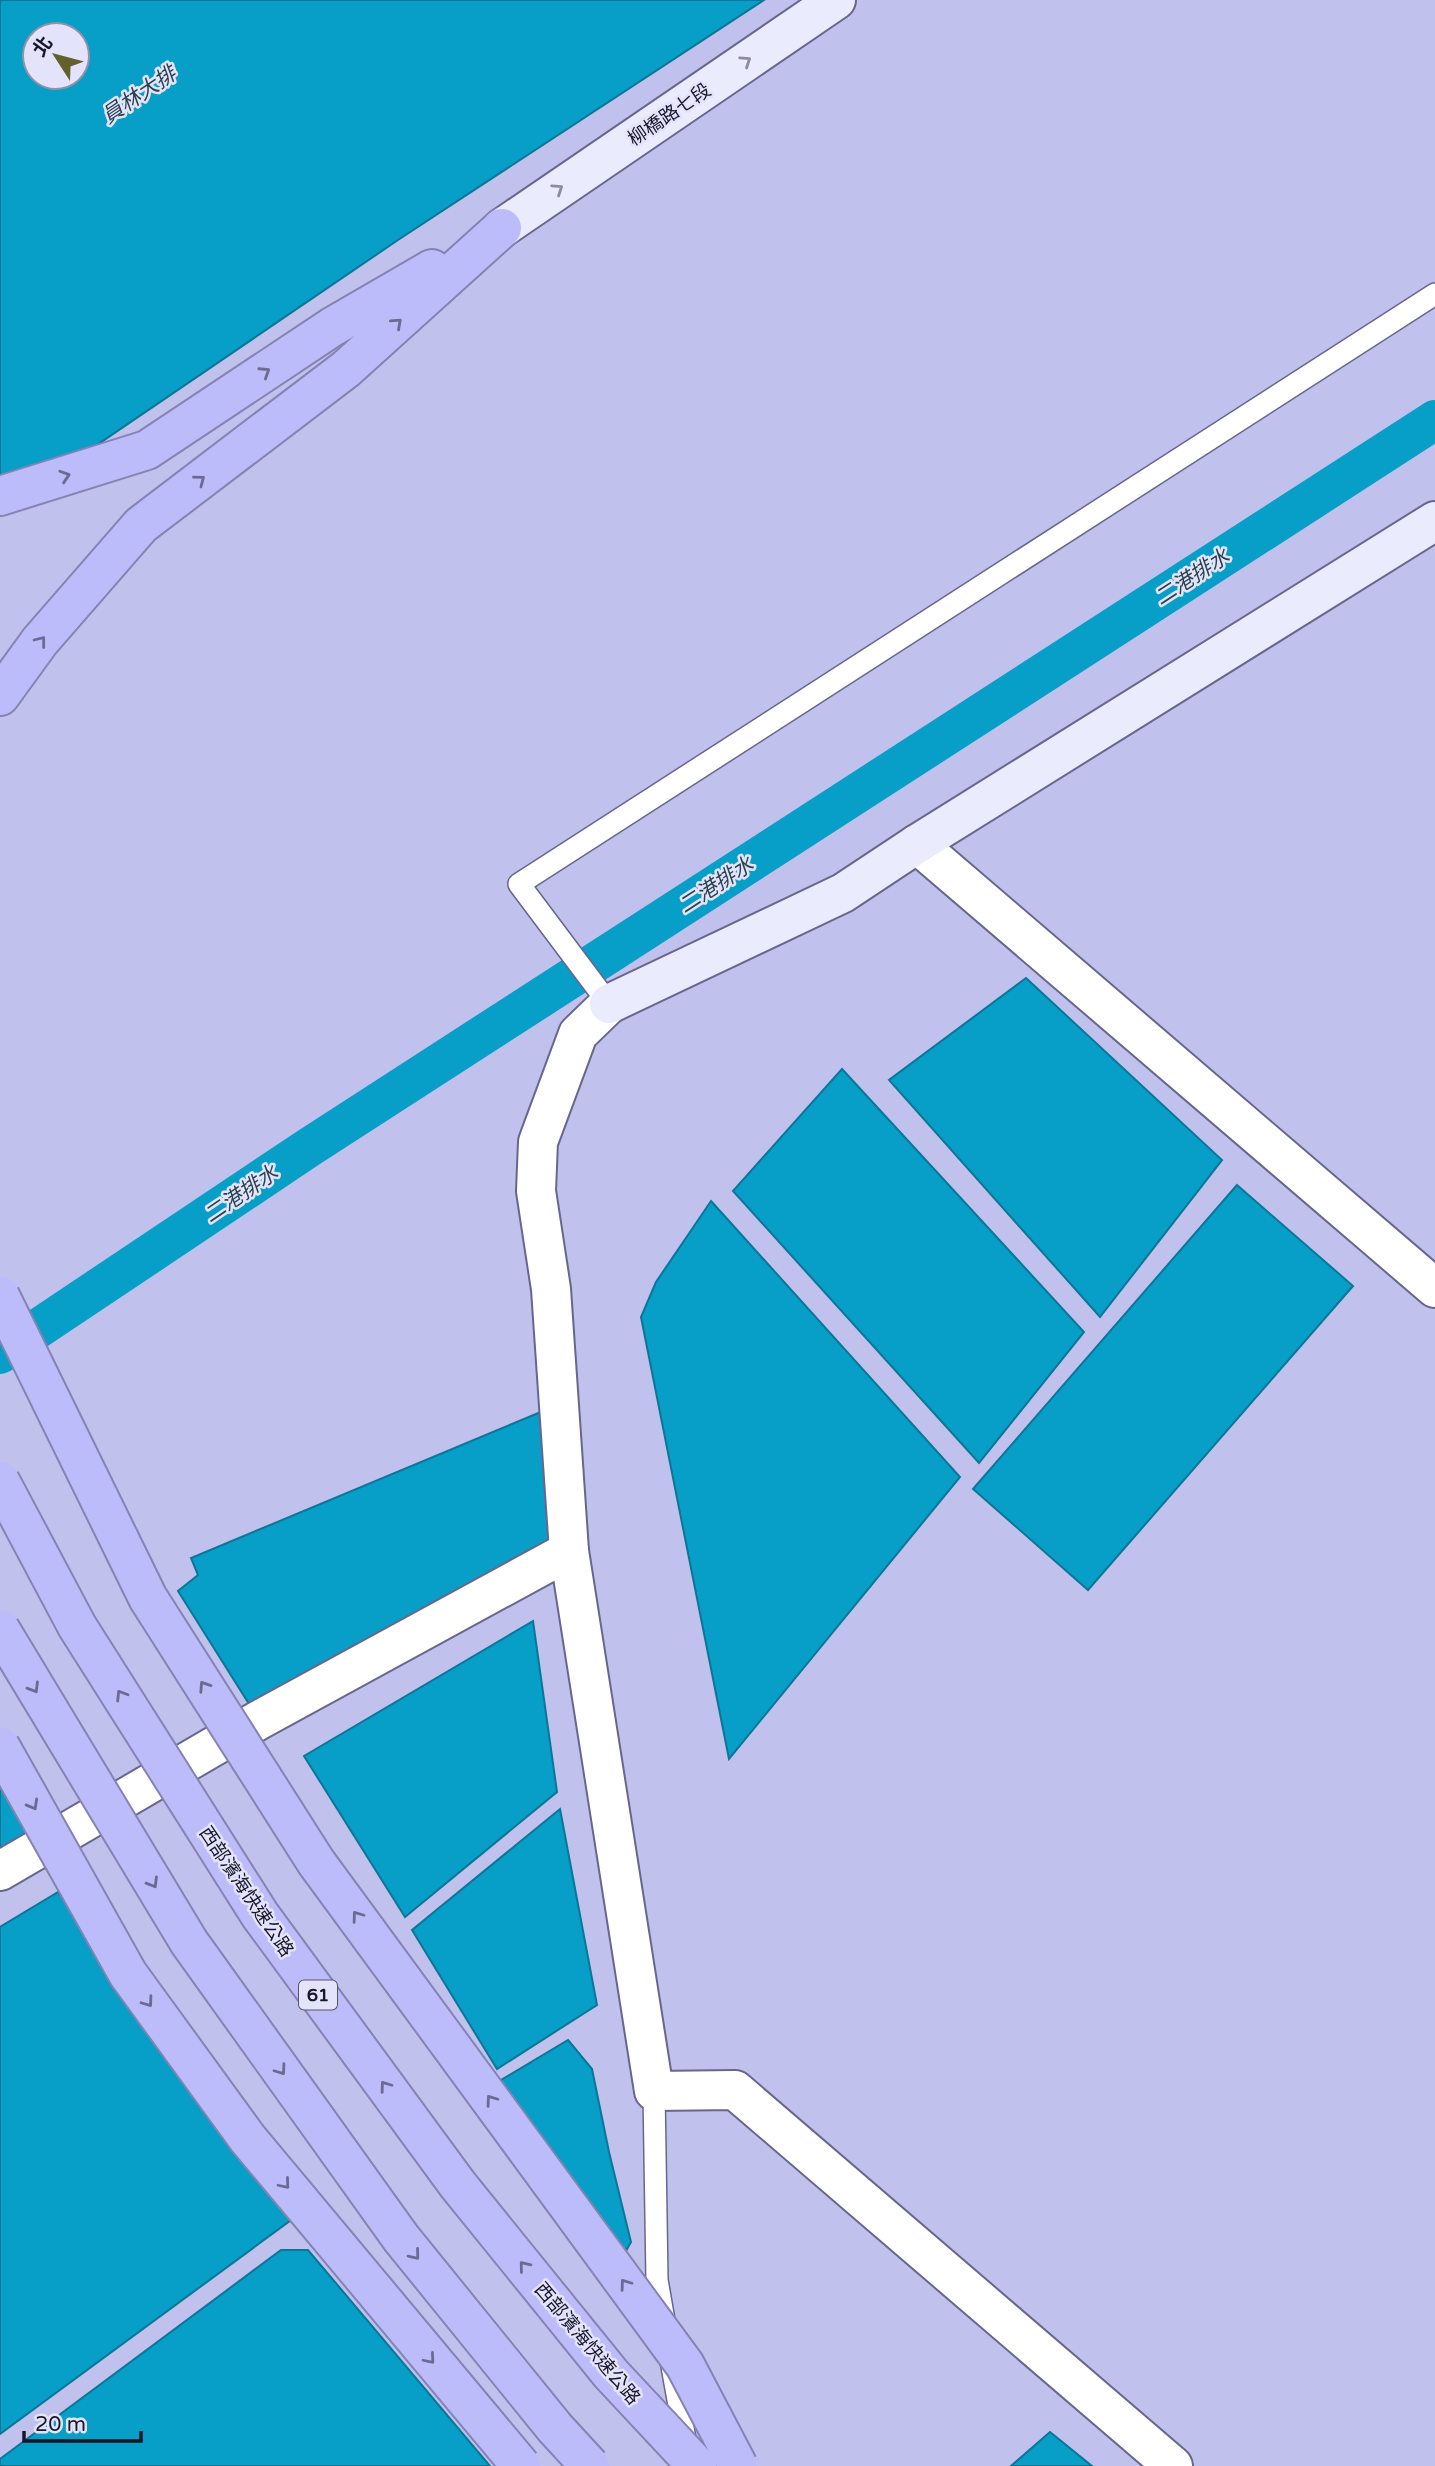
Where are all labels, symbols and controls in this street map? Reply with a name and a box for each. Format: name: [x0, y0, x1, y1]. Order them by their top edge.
north arrow: [21, 21, 91, 91]
text: 北: [29, 32, 58, 61]
one-way arrow: [738, 57, 751, 69]
water label: 員林大排: [97, 60, 184, 129]
street label: 柳橋路七段: [624, 79, 715, 151]
one-way arrow: [550, 185, 563, 197]
one-way arrow: [389, 319, 402, 331]
one-way arrow: [257, 367, 270, 380]
one-way arrow: [59, 470, 71, 485]
one-way arrow: [192, 476, 205, 489]
water label: 二港排水: [1150, 544, 1235, 611]
one-way arrow: [32, 637, 45, 649]
water label: 二港排水: [674, 852, 759, 919]
water label: 二港排水: [199, 1160, 284, 1228]
one-way arrow: [26, 1681, 39, 1694]
one-way arrow: [200, 1681, 213, 1694]
one-way arrow: [116, 1689, 129, 1702]
one-way arrow: [25, 1798, 38, 1811]
street label: 西部濱海快速公路: [195, 1822, 298, 1961]
one-way arrow: [145, 1875, 158, 1888]
one-way arrow: [352, 1912, 365, 1924]
road number: 61: [299, 1980, 337, 2010]
one-way arrow: [140, 1994, 152, 2006]
one-way arrow: [273, 2062, 285, 2075]
one-way arrow: [381, 2081, 394, 2094]
one-way arrow: [487, 2095, 499, 2108]
one-way arrow: [276, 2176, 289, 2188]
one-way arrow: [406, 2247, 419, 2259]
one-way arrow: [519, 2262, 532, 2274]
street label: 西部濱海快速公路: [530, 2278, 645, 2409]
one-way arrow: [621, 2279, 634, 2291]
one-way arrow: [421, 2351, 434, 2363]
scale bar: [24, 2400, 142, 2444]
text: 20 m: [35, 2412, 86, 2437]

